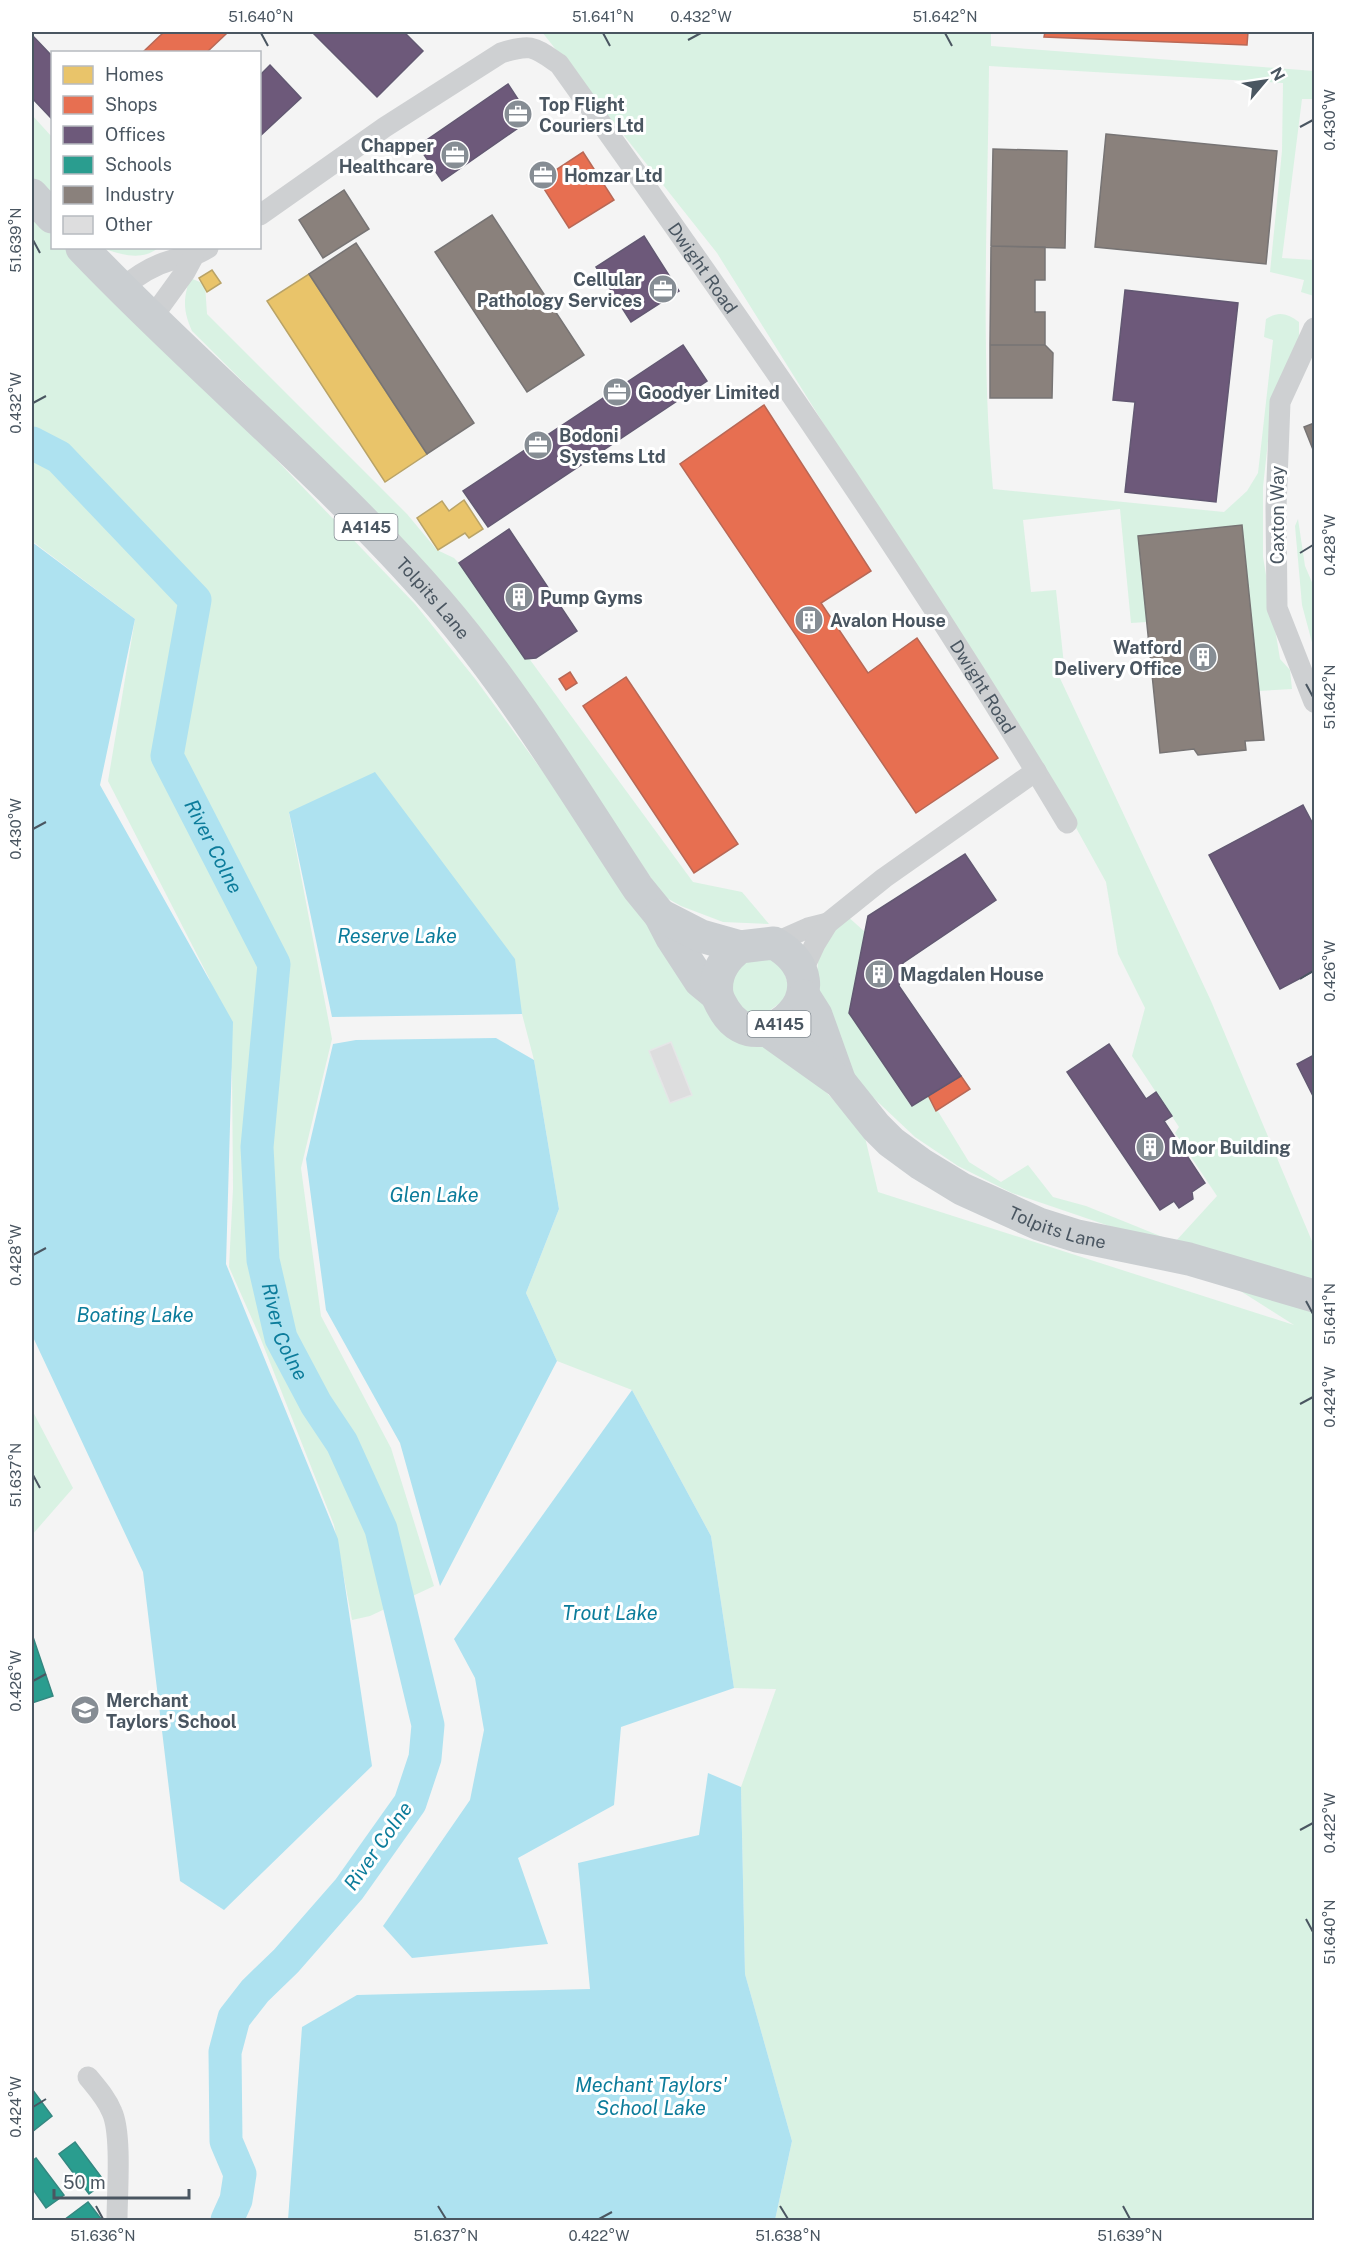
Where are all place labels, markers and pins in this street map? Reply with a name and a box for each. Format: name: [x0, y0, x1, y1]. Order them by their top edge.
place label: Top Flight Couriers Ltd: [539, 94, 644, 136]
office icon: Top Flight Couriers Ltd: [502, 98, 534, 130]
place label: Chapper Healthcare: [339, 135, 435, 177]
office icon: Chapper Healthcare: [439, 139, 471, 171]
office icon: Homzar Ltd: [527, 159, 559, 191]
place label: Homzar Ltd: [564, 165, 663, 186]
place label: Cellular Pathology Services: [477, 269, 643, 311]
office icon: Cellular Pathology Services: [647, 273, 679, 305]
office icon: Goodyer Limited: [601, 376, 633, 408]
place label: Goodyer Limited: [638, 382, 780, 403]
place label: Bodoni Systems Ltd: [559, 425, 666, 467]
office icon: Bodoni Systems Ltd: [522, 429, 554, 461]
building icon: Pump Gyms: [503, 581, 535, 613]
place label: Pump Gyms: [540, 587, 643, 608]
building icon: Avalon House: [793, 604, 825, 636]
place label: Avalon House: [830, 610, 946, 631]
place label: Watford Delivery Office: [1054, 637, 1182, 679]
building icon: Watford Delivery Office: [1187, 641, 1219, 673]
building icon: Magdalen House: [863, 958, 895, 990]
place label: Magdalen House: [900, 964, 1044, 985]
building icon: Moor Building: [1134, 1131, 1166, 1163]
place label: Moor Building: [1171, 1137, 1291, 1158]
place label: Merchant Taylors' School: [106, 1690, 237, 1732]
school or university icon: Merchant Taylors' School: [69, 1694, 101, 1726]

